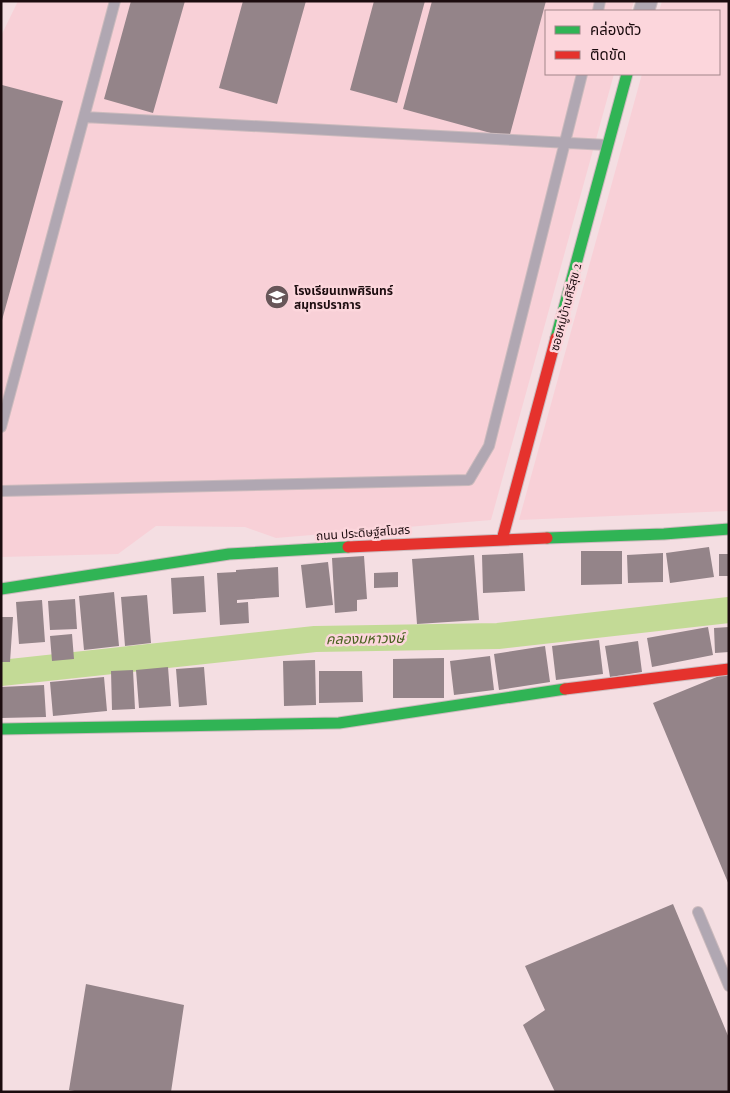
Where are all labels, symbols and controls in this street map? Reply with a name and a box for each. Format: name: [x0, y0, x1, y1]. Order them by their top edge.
legend: [545, 10, 720, 75]
text: คล่องตัว: [590, 19, 641, 39]
text: ติดขัด: [590, 44, 626, 64]
street label: ซอยหมู่บ้านศิรีสุข 2: [546, 261, 584, 353]
place label: โรงเรียนเทพศิรินทร์ สมุทรปราการ: [294, 282, 393, 312]
school or university icon: โรงเรียนเทพศิรินทร์ สมุทรปราการ: [264, 284, 290, 310]
street label: ถนน ประดิษฐ์สโมสร: [315, 521, 411, 543]
water label: คลองมหาวงษ์: [326, 628, 407, 648]

